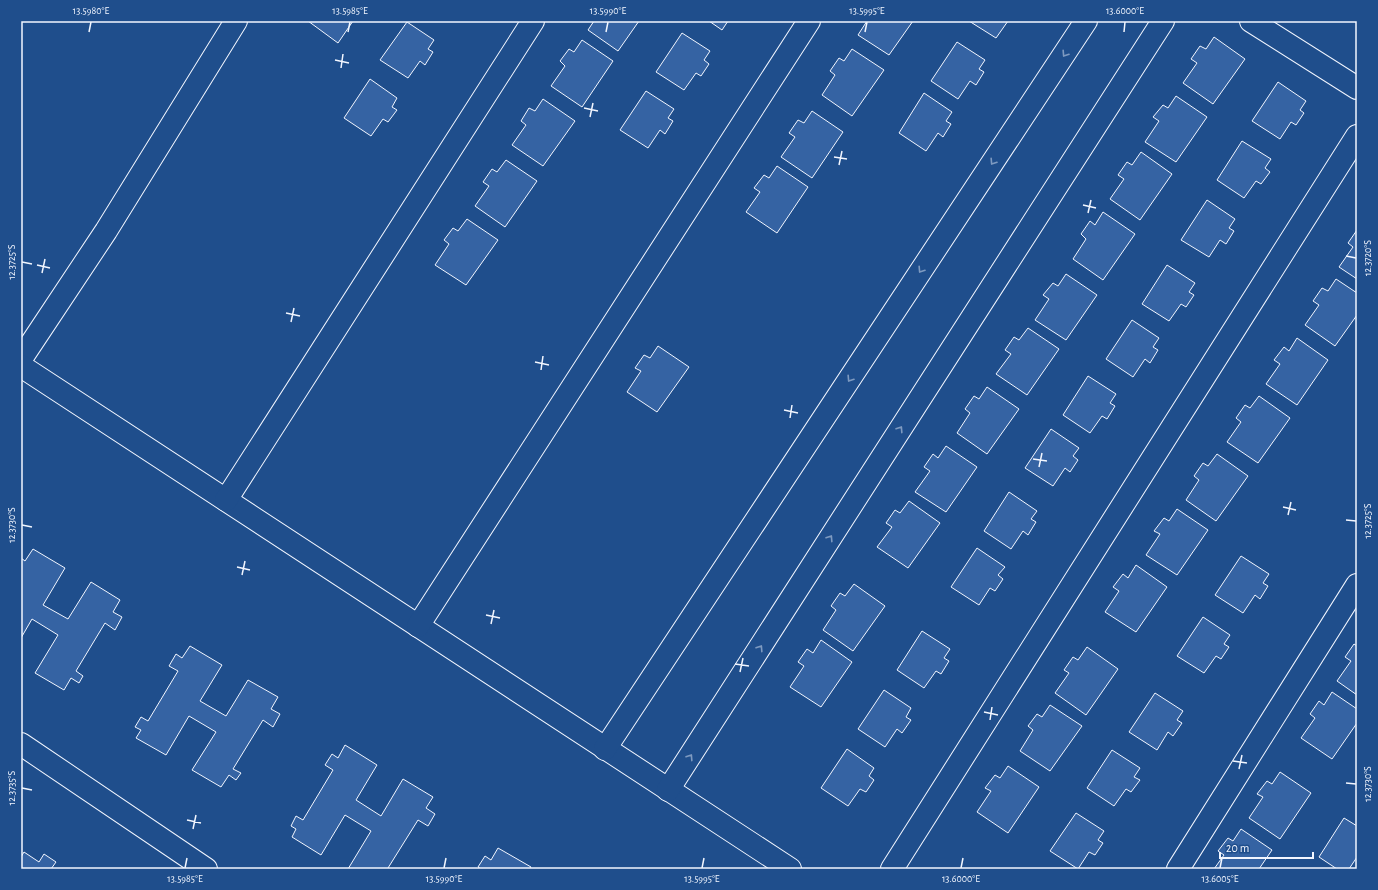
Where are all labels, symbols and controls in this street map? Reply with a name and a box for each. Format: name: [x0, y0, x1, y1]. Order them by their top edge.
text: 13.5980°E: [73, 6, 109, 16]
text: 13.5985°E: [332, 6, 368, 16]
text: 13.5990°E: [590, 6, 626, 16]
text: 13.5995°E: [849, 6, 885, 16]
text: 13.6000°E: [1106, 6, 1144, 16]
one-way arrow: [1063, 49, 1070, 56]
one-way arrow: [990, 158, 998, 165]
text: 12.3720°S: [1363, 240, 1373, 276]
text: 12.3725°S: [7, 244, 17, 279]
one-way arrow: [919, 266, 926, 273]
one-way arrow: [847, 375, 854, 382]
one-way arrow: [896, 426, 903, 433]
text: 12.3725°S: [1363, 503, 1373, 538]
text: 12.3730°S: [7, 507, 17, 543]
one-way arrow: [825, 535, 833, 542]
one-way arrow: [755, 645, 762, 652]
one-way arrow: [685, 754, 692, 761]
text: 12.3730°S: [1363, 766, 1373, 802]
text: 12.3735°S: [7, 770, 17, 805]
scale bar: [1220, 834, 1313, 860]
text: 20 m: [1226, 842, 1249, 854]
text: 13.5985°E: [167, 874, 203, 884]
text: 13.5990°E: [426, 874, 462, 884]
text: 13.5995°E: [684, 874, 720, 884]
text: 13.6000°E: [942, 874, 980, 884]
text: 13.6005°E: [1201, 874, 1239, 884]

